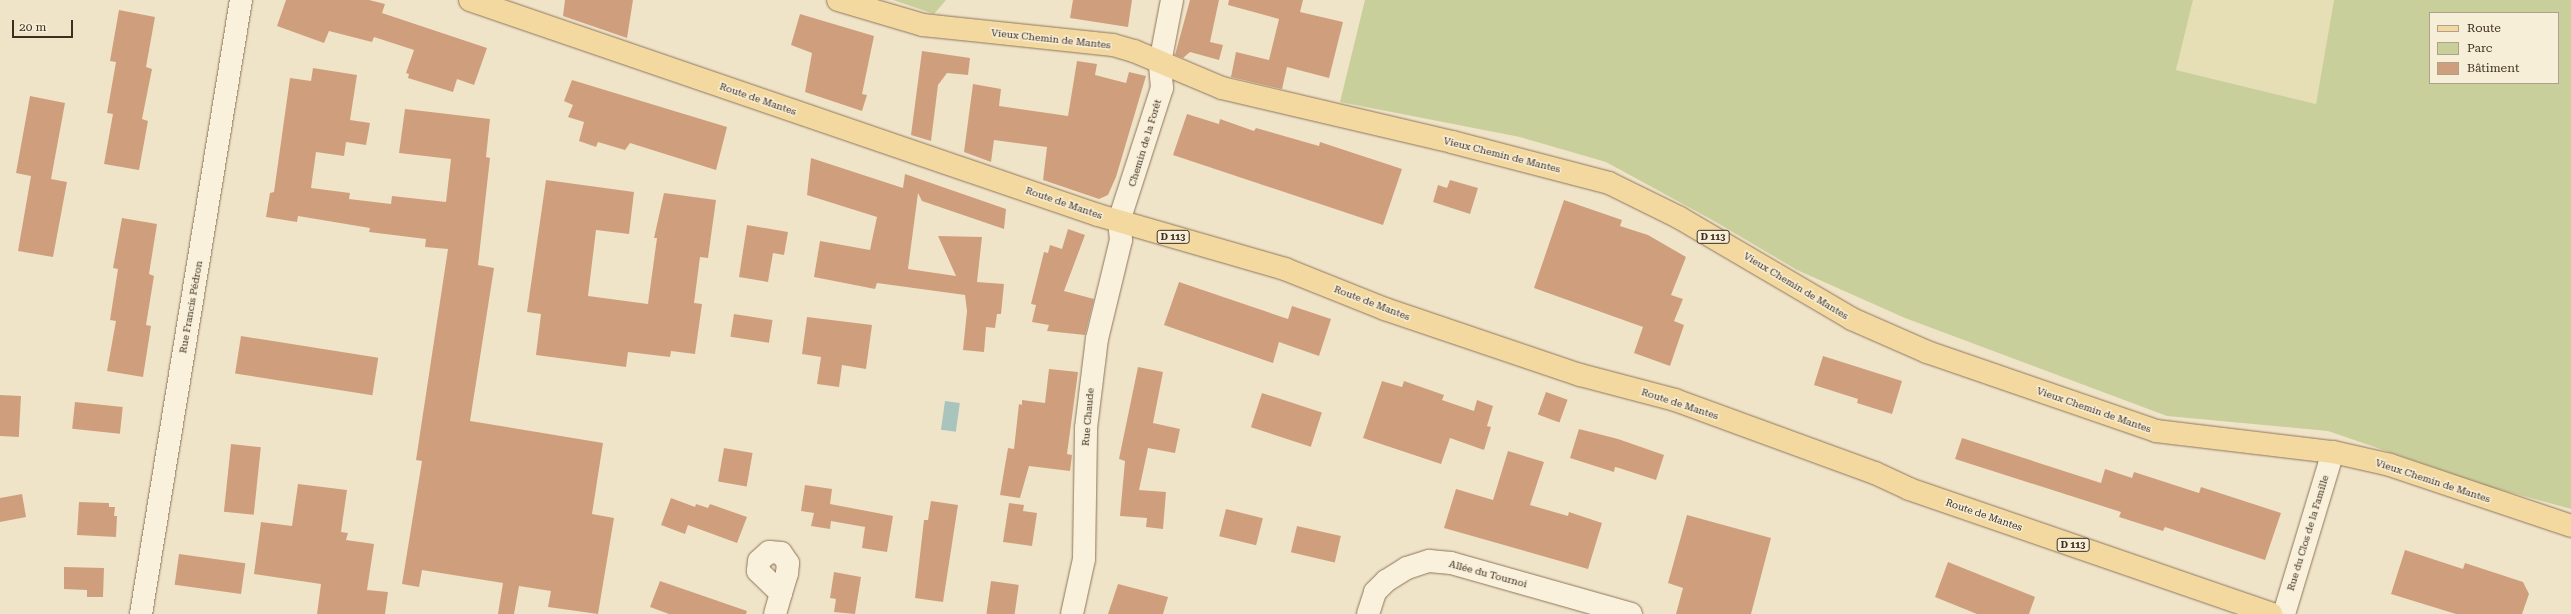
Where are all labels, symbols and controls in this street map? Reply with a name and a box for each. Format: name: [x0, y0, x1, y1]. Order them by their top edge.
scale bar: [14, 12, 75, 38]
legend: [2429, 12, 2559, 84]
text: 20 m: [19, 20, 46, 34]
text: Route: [2467, 21, 2501, 35]
street label: Vieux Chemin de Mantes: [991, 27, 1111, 51]
text: Parc: [2467, 41, 2492, 55]
text: Bâtiment: [2467, 61, 2519, 75]
street label: Route de Mantes: [718, 80, 798, 118]
street label: Chemin de la Forêt: [1126, 98, 1164, 188]
street label: Vieux Chemin de Mantes: [1442, 135, 1562, 175]
street label: Route de Mantes: [1024, 184, 1104, 222]
road number: D 113: [1156, 230, 1190, 244]
road number: D 113: [1696, 230, 1730, 244]
street label: Vieux Chemin de Mantes: [1741, 250, 1851, 322]
street label: Rue Francis Pédron: [177, 260, 205, 354]
street label: Route de Mantes: [1332, 283, 1412, 323]
street label: Vieux Chemin de Mantes: [2035, 385, 2153, 435]
street label: Route de Mantes: [1640, 386, 1720, 422]
street label: Rue Chaude: [1079, 388, 1097, 446]
street label: Vieux Chemin de Mantes: [2374, 457, 2492, 505]
street label: Rue du Clos de la Famille: [2285, 474, 2331, 592]
street label: Route de Mantes: [1944, 496, 2024, 534]
road number: D 113: [2056, 538, 2090, 552]
street label: Allée du Tournoi: [1448, 558, 1528, 590]

